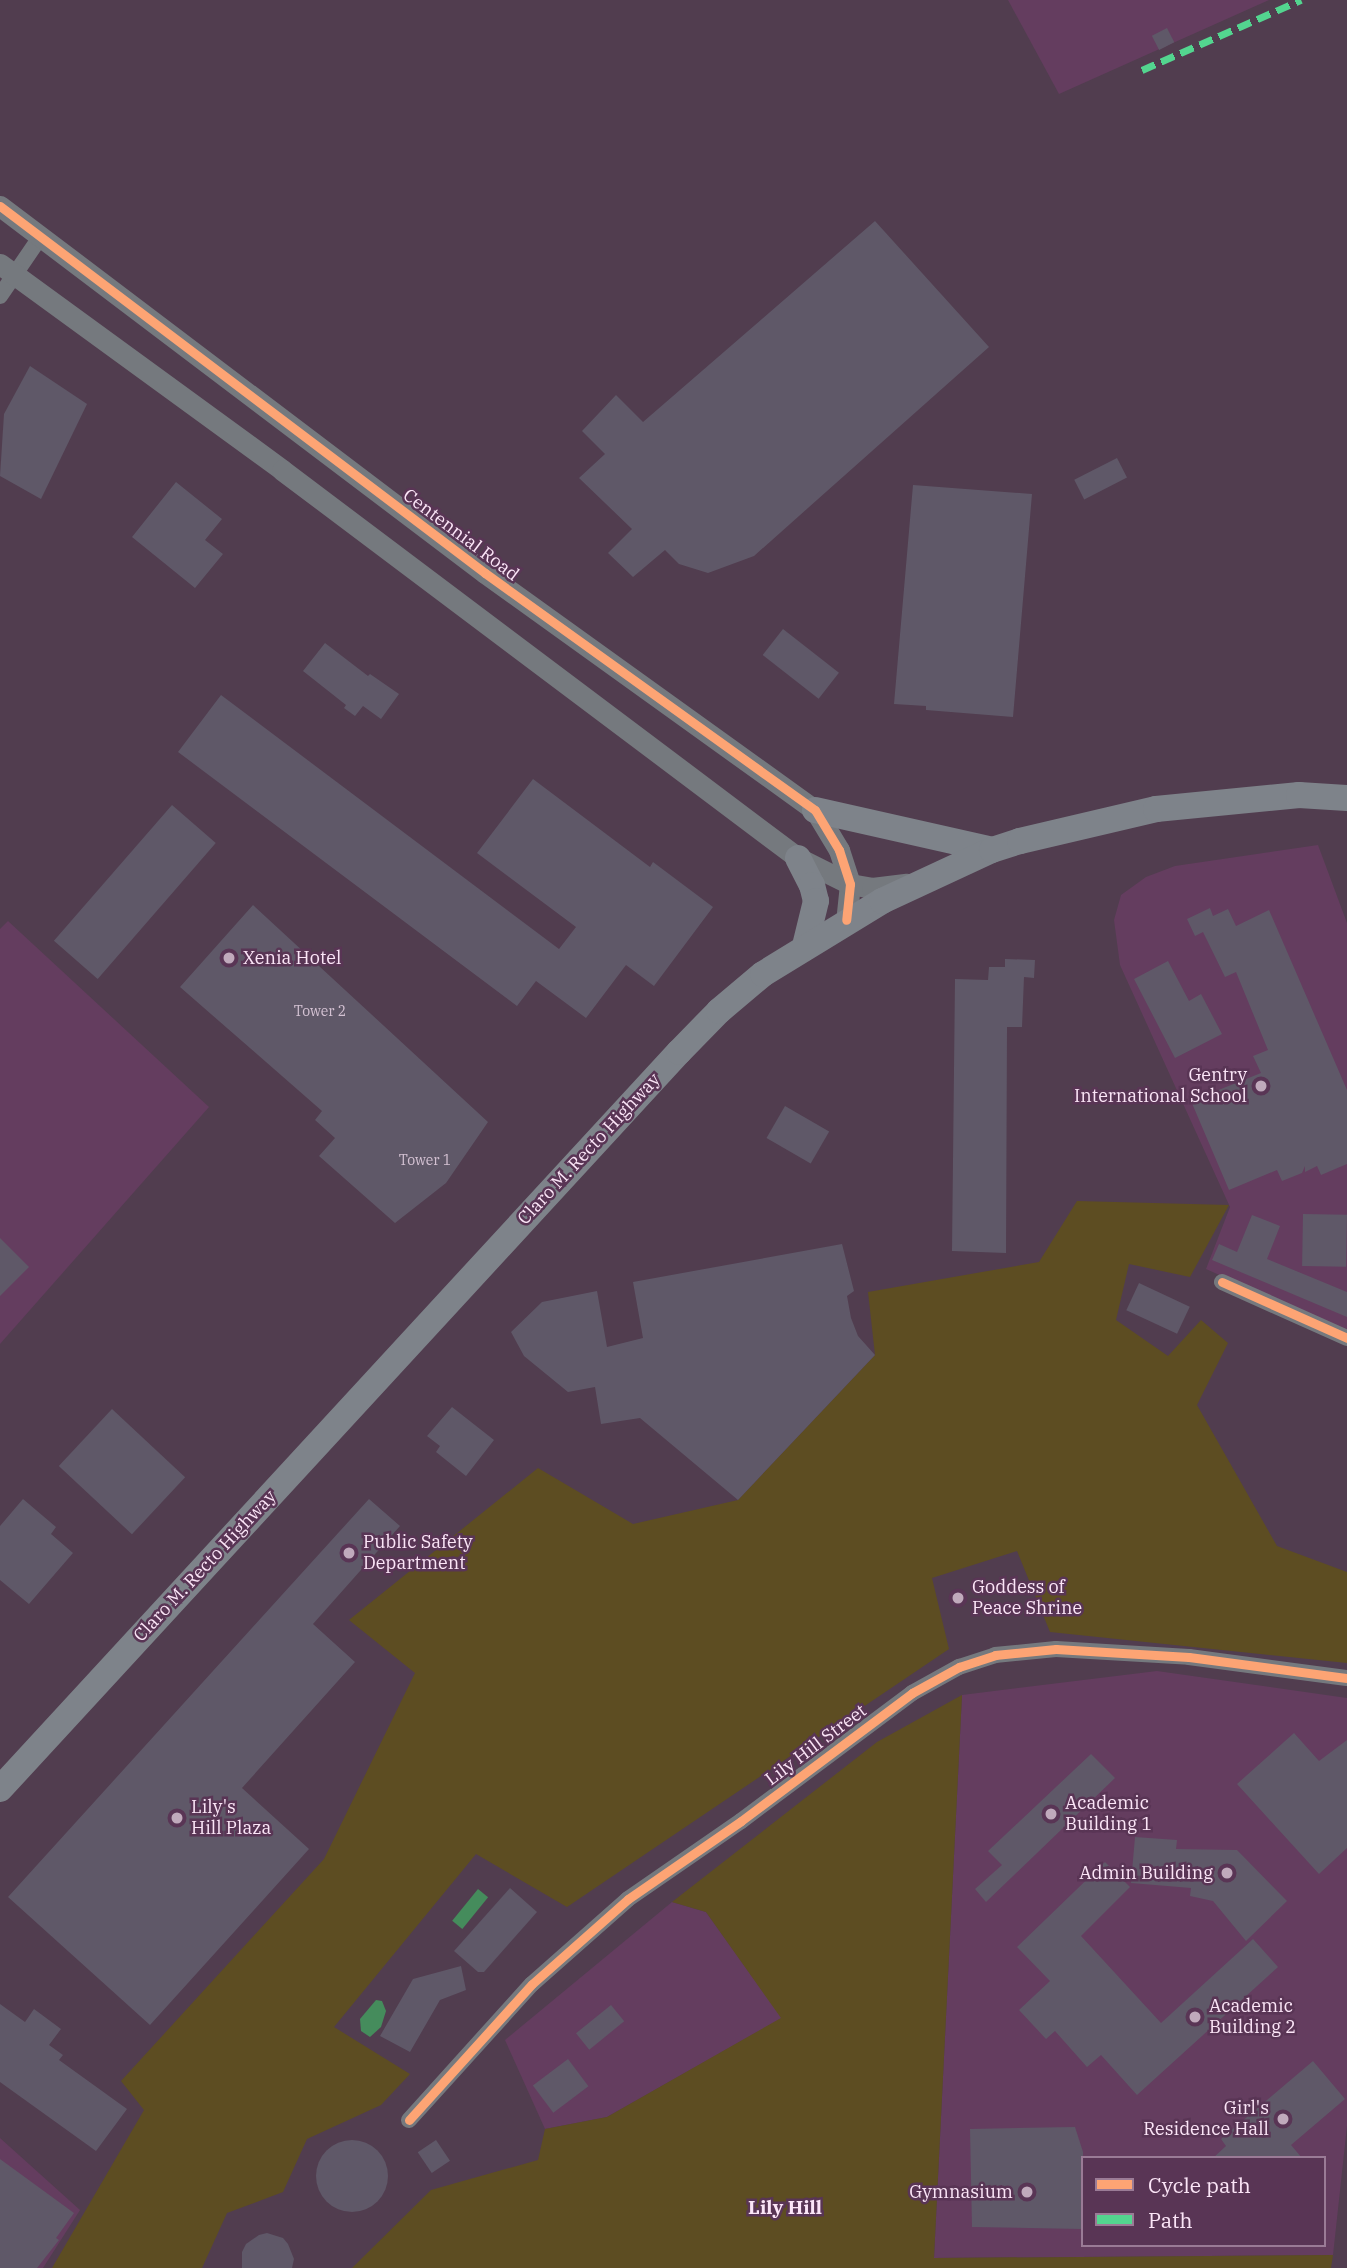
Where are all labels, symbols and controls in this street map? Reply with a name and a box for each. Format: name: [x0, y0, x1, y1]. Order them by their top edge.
street label: Centennial Road: [399, 484, 523, 586]
place label: Xenia Hotel: [243, 947, 341, 969]
marker: Xenia Hotel: [221, 950, 237, 966]
house number: Tower 2: [294, 1003, 346, 1019]
place label: Gentry International School: [1074, 1065, 1247, 1108]
street label: Claro M. Recto Highway: [513, 1069, 665, 1229]
marker: Gentry International School: [1253, 1078, 1269, 1094]
house number: Tower 1: [399, 1152, 451, 1168]
street label: Claro M. Recto Highway: [129, 1486, 281, 1646]
place label: Public Safety Department: [363, 1532, 473, 1574]
marker: Public Safety Department: [341, 1545, 357, 1561]
place label: Goddess of Peace Shrine: [972, 1577, 1082, 1620]
marker: Goddess of Peace Shrine: [950, 1590, 966, 1606]
street label: Lily Hill Street: [761, 1700, 871, 1790]
place label: Academic Building 1: [1065, 1793, 1152, 1836]
place label: Lily's Hill Plaza: [191, 1797, 271, 1840]
marker: Academic Building 1: [1043, 1806, 1059, 1822]
marker: Lily's Hill Plaza: [169, 1810, 185, 1826]
place label: Admin Building: [1079, 1862, 1213, 1884]
marker: Admin Building: [1219, 1865, 1235, 1881]
place label: Academic Building 2: [1209, 1996, 1296, 2038]
marker: Academic Building 2: [1187, 2009, 1203, 2025]
place label: Girl's Residence Hall: [1143, 2098, 1269, 2140]
marker: Girl's Residence Hall: [1275, 2111, 1291, 2127]
legend: [1081, 2156, 1326, 2247]
text: Cycle path: [1148, 2171, 1251, 2199]
place label: Gymnasium: [909, 2181, 1013, 2203]
marker: Gymnasium: [1019, 2184, 1035, 2200]
district label: Lily Hill: [748, 2197, 822, 2219]
text: Path: [1148, 2206, 1193, 2234]

